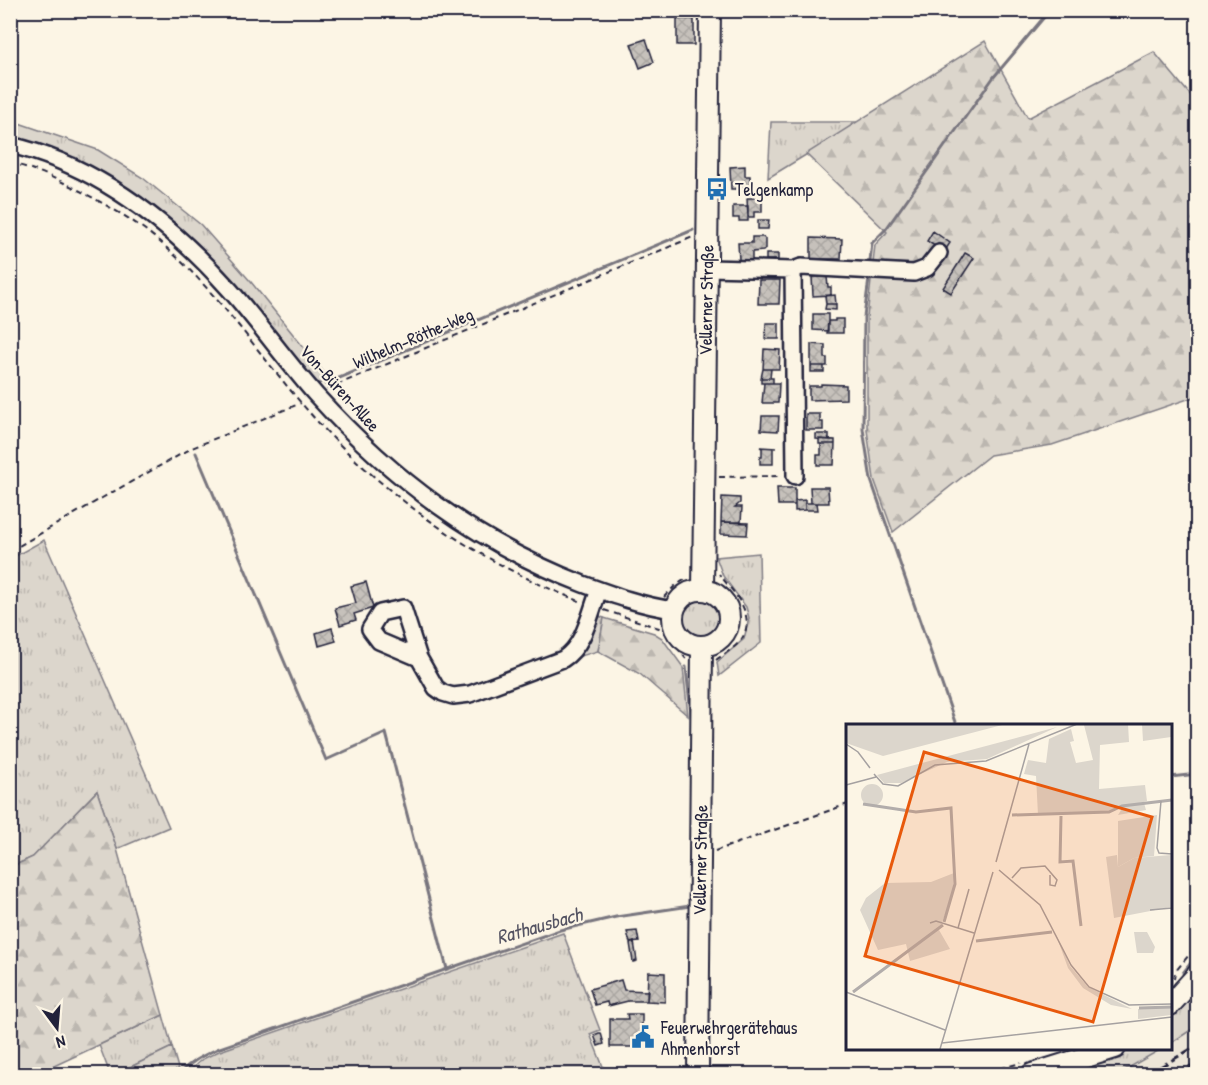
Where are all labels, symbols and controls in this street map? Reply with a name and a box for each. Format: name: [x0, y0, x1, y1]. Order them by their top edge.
bus stop icon: Telgenkamp: [704, 176, 730, 202]
place label: Telgenkamp: [735, 177, 813, 202]
street label: Vellerner Straße: [693, 244, 719, 356]
street label: Wilhelm-Röthe-Weg: [349, 301, 477, 375]
street label: Von-Büren-Allee: [294, 339, 386, 437]
inset map: [846, 724, 1172, 1049]
street label: Vellerner Straße: [687, 804, 713, 916]
water label: Rathausbach: [493, 899, 587, 950]
north arrow: [27, 998, 87, 1058]
place label: Feuerwehrgerätehaus Ahmenhorst: [660, 1015, 798, 1061]
public building icon: Feuerwehrgerätehaus Ahmenhorst: [630, 1024, 656, 1050]
text: N: [54, 1031, 68, 1054]

